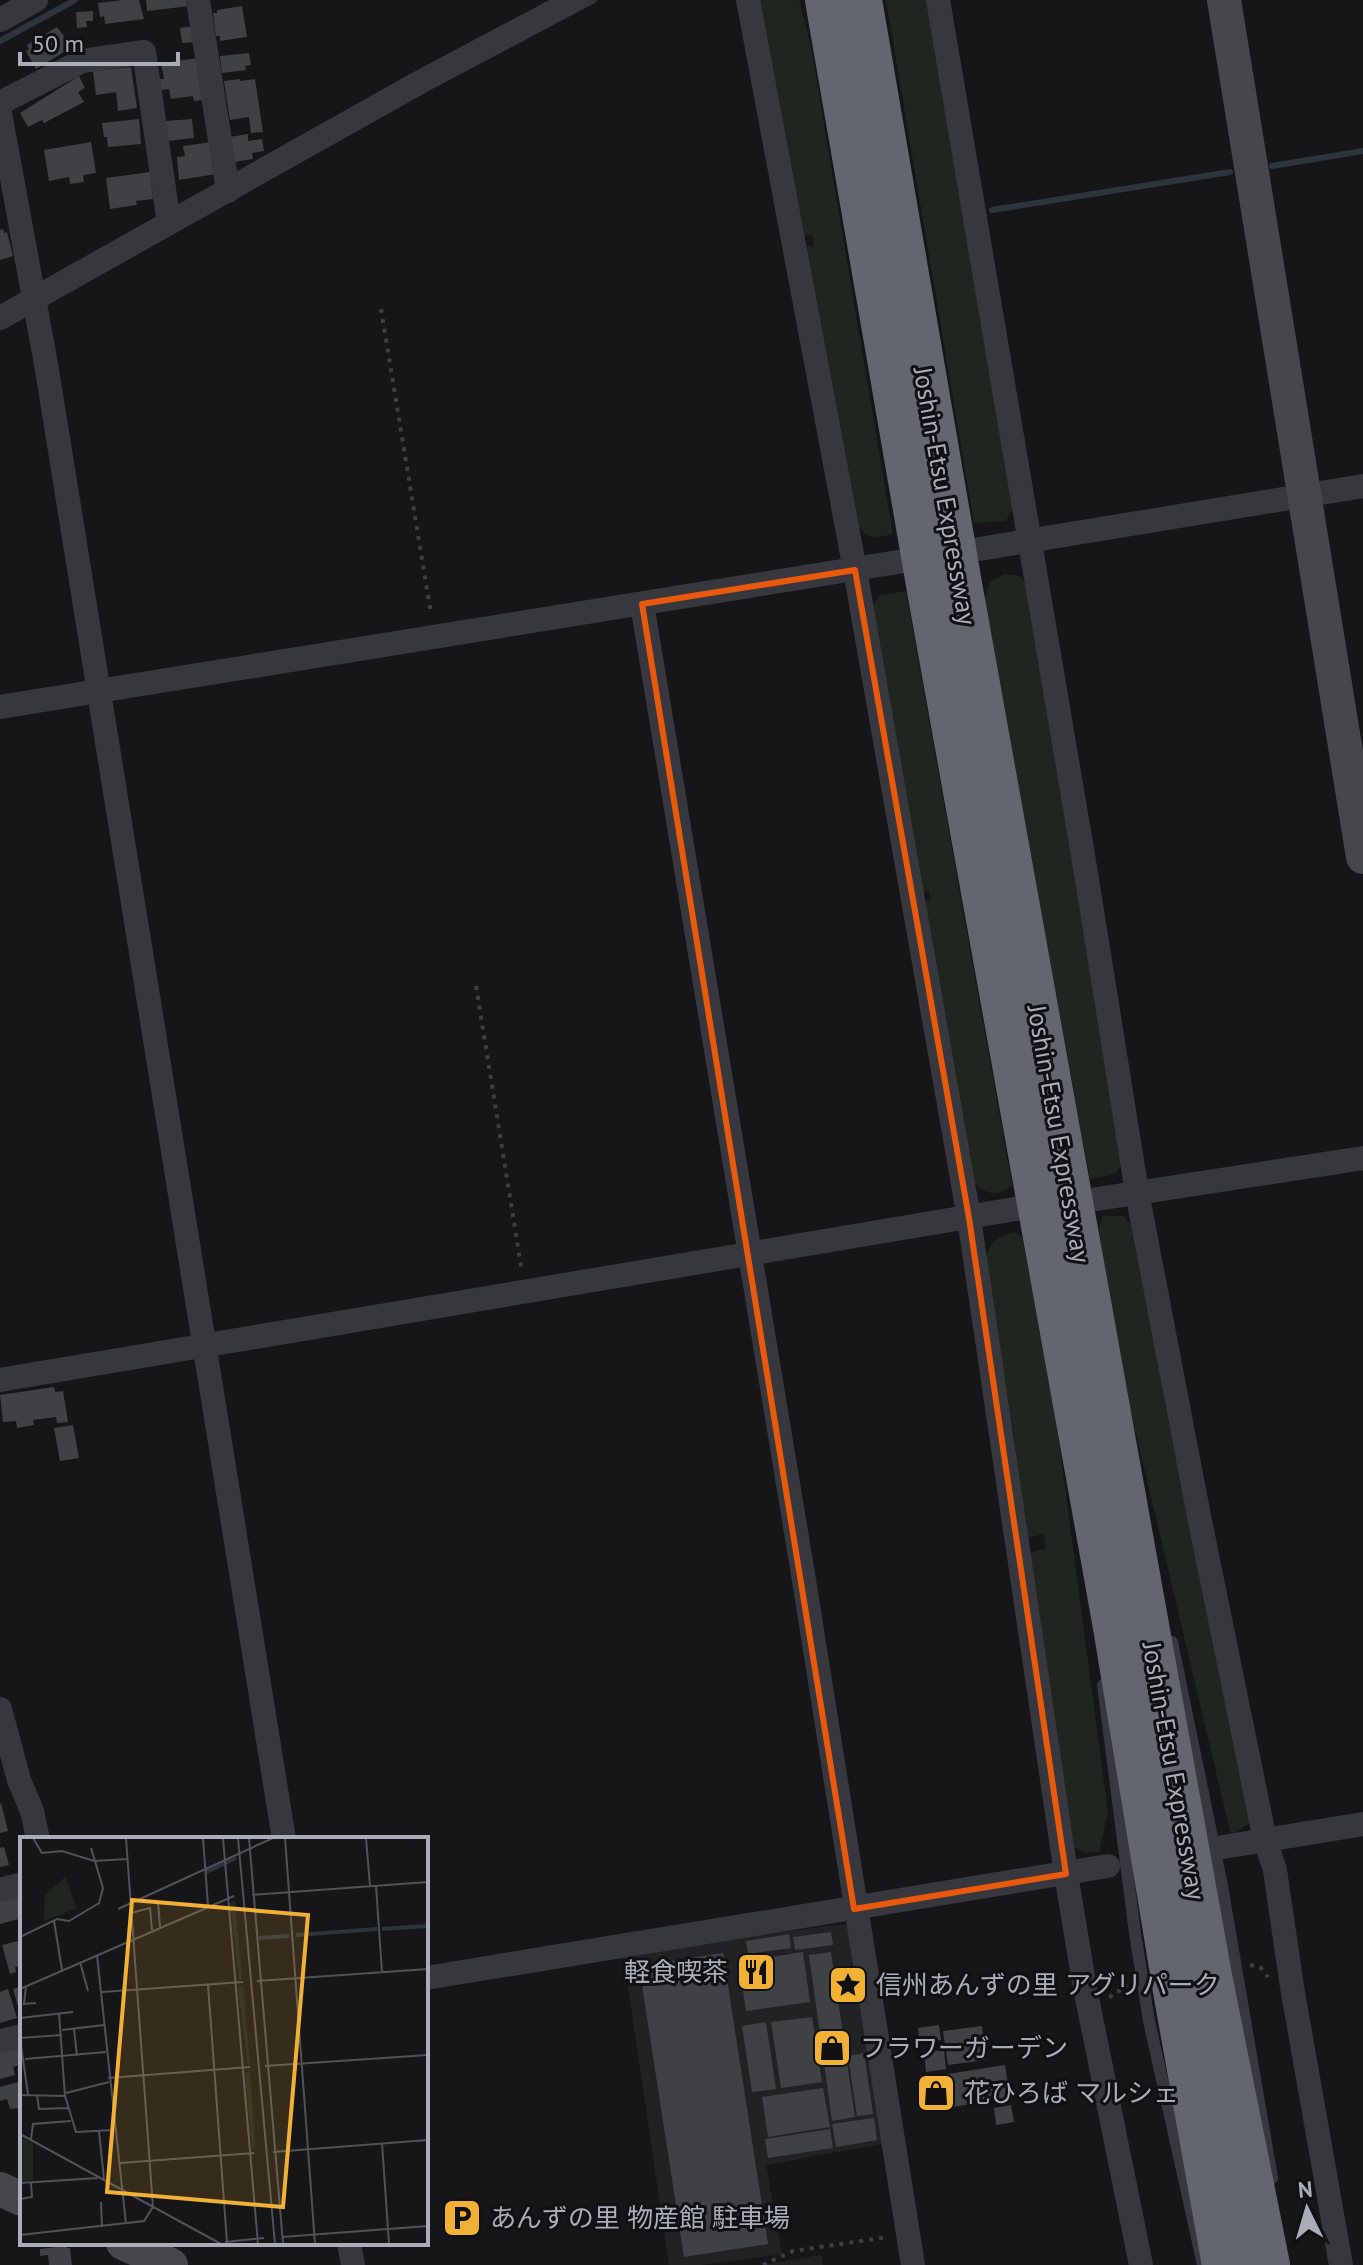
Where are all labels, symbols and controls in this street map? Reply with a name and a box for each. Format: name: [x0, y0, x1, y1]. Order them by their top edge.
scale bar: [20, 16, 178, 66]
text: 50 m: [32, 28, 84, 59]
street label: Joshin-Etsu Expressway: [906, 363, 984, 627]
street label: Joshin-Etsu Expressway: [1020, 1001, 1098, 1265]
street label: Joshin-Etsu Expressway: [1135, 1638, 1213, 1902]
inset map: [20, 1837, 428, 2245]
restaurant icon: 軽食喫茶: [735, 1951, 777, 1993]
place label: 軽食喫茶: [624, 1955, 728, 1988]
place icon: 信州あんずの里 アグリパーク: [827, 1964, 869, 2006]
place label: 信州あんずの里 アグリパーク: [876, 1968, 1220, 2001]
shop icon: フラワーガーデン: [811, 2027, 853, 2069]
place label: フラワーガーデン: [860, 2031, 1068, 2064]
shop icon: 花ひろば マルシェ: [915, 2072, 957, 2114]
place label: 花ひろば マルシェ: [964, 2076, 1179, 2109]
north arrow: [1267, 2169, 1347, 2249]
text: N: [1297, 2174, 1314, 2204]
parking icon: あんずの里 物産館 駐車場: [441, 2197, 483, 2239]
place label: あんずの里 物産館 駐車場: [490, 2201, 790, 2234]

